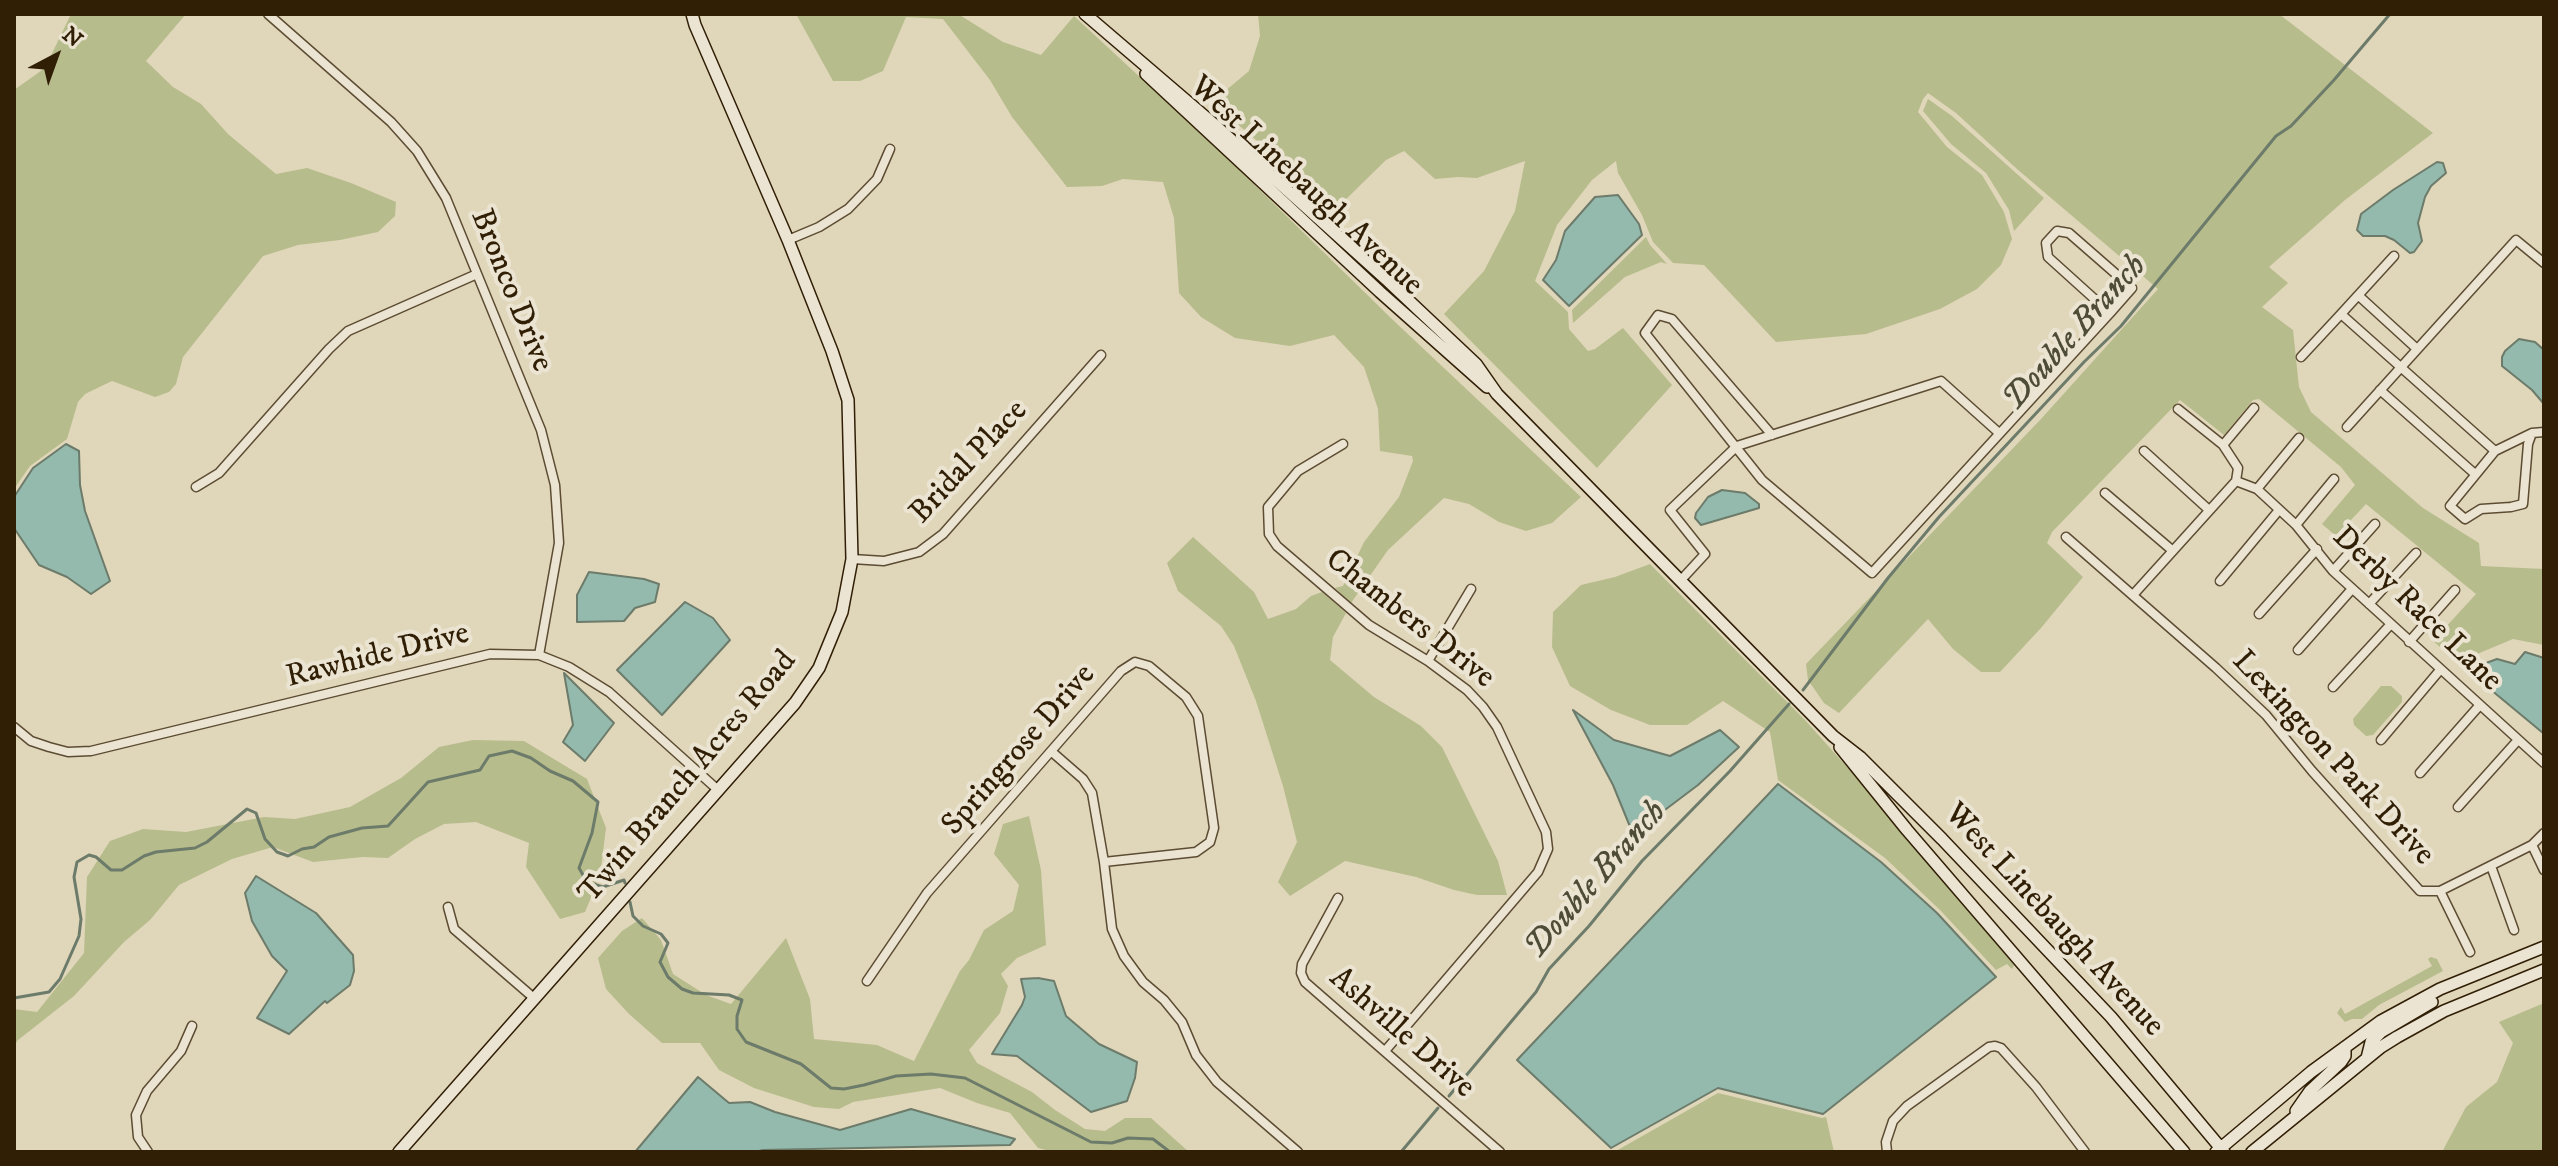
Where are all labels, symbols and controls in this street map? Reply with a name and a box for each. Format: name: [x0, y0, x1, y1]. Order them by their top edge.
north arrow: [16, 16, 96, 96]
text: N: [56, 21, 88, 54]
street label: West Linebaugh Avenue: [1180, 69, 1430, 305]
street label: Bronco Drive: [460, 204, 560, 378]
water label: Double Branch: [1995, 248, 2157, 420]
street label: Bridal Place: [903, 393, 1037, 533]
street label: Derby Race Lane: [2323, 519, 2509, 701]
street label: Chambers Drive: [1317, 542, 1501, 698]
street label: Rawhide Drive: [283, 616, 473, 698]
street label: Twin Branch Acres Road: [572, 644, 806, 912]
street label: Lexington Park Drive: [2223, 644, 2441, 874]
street label: Springrose Drive: [935, 657, 1105, 845]
water label: Double Branch: [1517, 794, 1677, 968]
street label: West Linebaugh Avenue: [1935, 796, 2171, 1046]
street label: Ashville Drive: [1320, 960, 1482, 1108]

